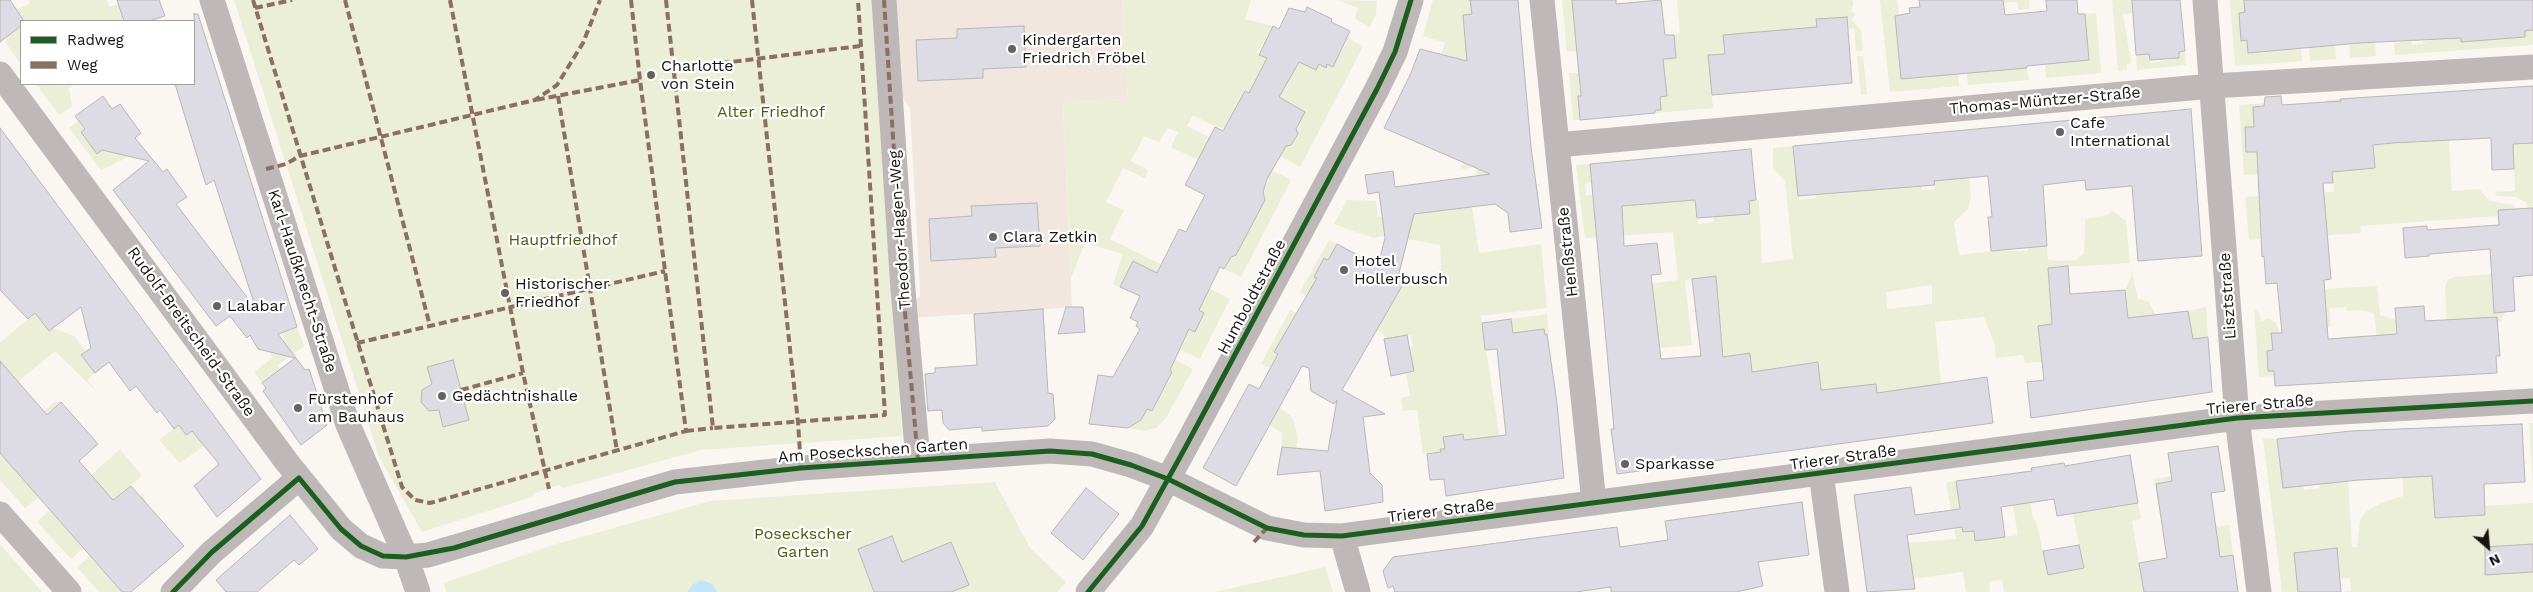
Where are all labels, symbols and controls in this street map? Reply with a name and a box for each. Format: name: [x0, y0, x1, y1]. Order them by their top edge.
legend: [20, 20, 195, 85]
place label: Kindergarten Friedrich Fröbel: [1022, 30, 1145, 68]
text: Radweg: [67, 31, 124, 49]
marker: Kindergarten Friedrich Fröbel: [1006, 43, 1018, 55]
text: Weg: [67, 56, 98, 74]
place label: Charlotte von Stein: [661, 56, 735, 94]
marker: Charlotte von Stein: [645, 69, 657, 81]
street label: Thomas-Müntzer-Straße: [1949, 83, 2141, 119]
park label: Alter Friedhof: [717, 102, 825, 122]
place label: Cafe International: [2070, 113, 2170, 151]
marker: Cafe International: [2054, 126, 2066, 138]
street label: Theodor-Hagen-Weg: [885, 150, 915, 310]
street label: Karl-Haußknecht-Straße: [263, 187, 341, 375]
street label: Henßstraße: [1554, 206, 1582, 298]
place label: Clara Zetkin: [1003, 227, 1097, 247]
park label: Hauptfriedhof: [509, 230, 617, 250]
marker: Clara Zetkin: [987, 231, 999, 243]
street label: Humboldtstraße: [1214, 236, 1290, 358]
street label: Rudolf-Breitscheid-Straße: [123, 243, 259, 421]
place label: Hotel Hollerbusch: [1354, 251, 1448, 289]
street label: Lisztstraße: [2215, 252, 2241, 340]
marker: Hotel Hollerbusch: [1338, 264, 1350, 276]
place label: Historischer Friedhof: [515, 274, 610, 312]
marker: Historischer Friedhof: [499, 287, 511, 299]
place label: Lalabar: [227, 296, 285, 316]
marker: Lalabar: [211, 300, 223, 312]
place label: Gedächtnishalle: [452, 386, 578, 406]
place label: Fürstenhof am Bauhaus: [308, 389, 404, 427]
marker: Gedächtnishalle: [436, 390, 448, 402]
street label: Trierer Straße: [2206, 391, 2314, 419]
marker: Fürstenhof am Bauhaus: [292, 402, 304, 414]
street label: Am Poseckschen Garten: [777, 435, 969, 467]
street label: Trierer Straße: [1788, 441, 1898, 475]
place label: Sparkasse: [1635, 454, 1715, 474]
marker: Sparkasse: [1619, 458, 1631, 470]
street label: Trierer Straße: [1386, 495, 1496, 527]
north arrow: [2463, 522, 2513, 572]
park label: Poseckscher Garten: [754, 524, 852, 562]
text: N: [2487, 551, 2503, 570]

